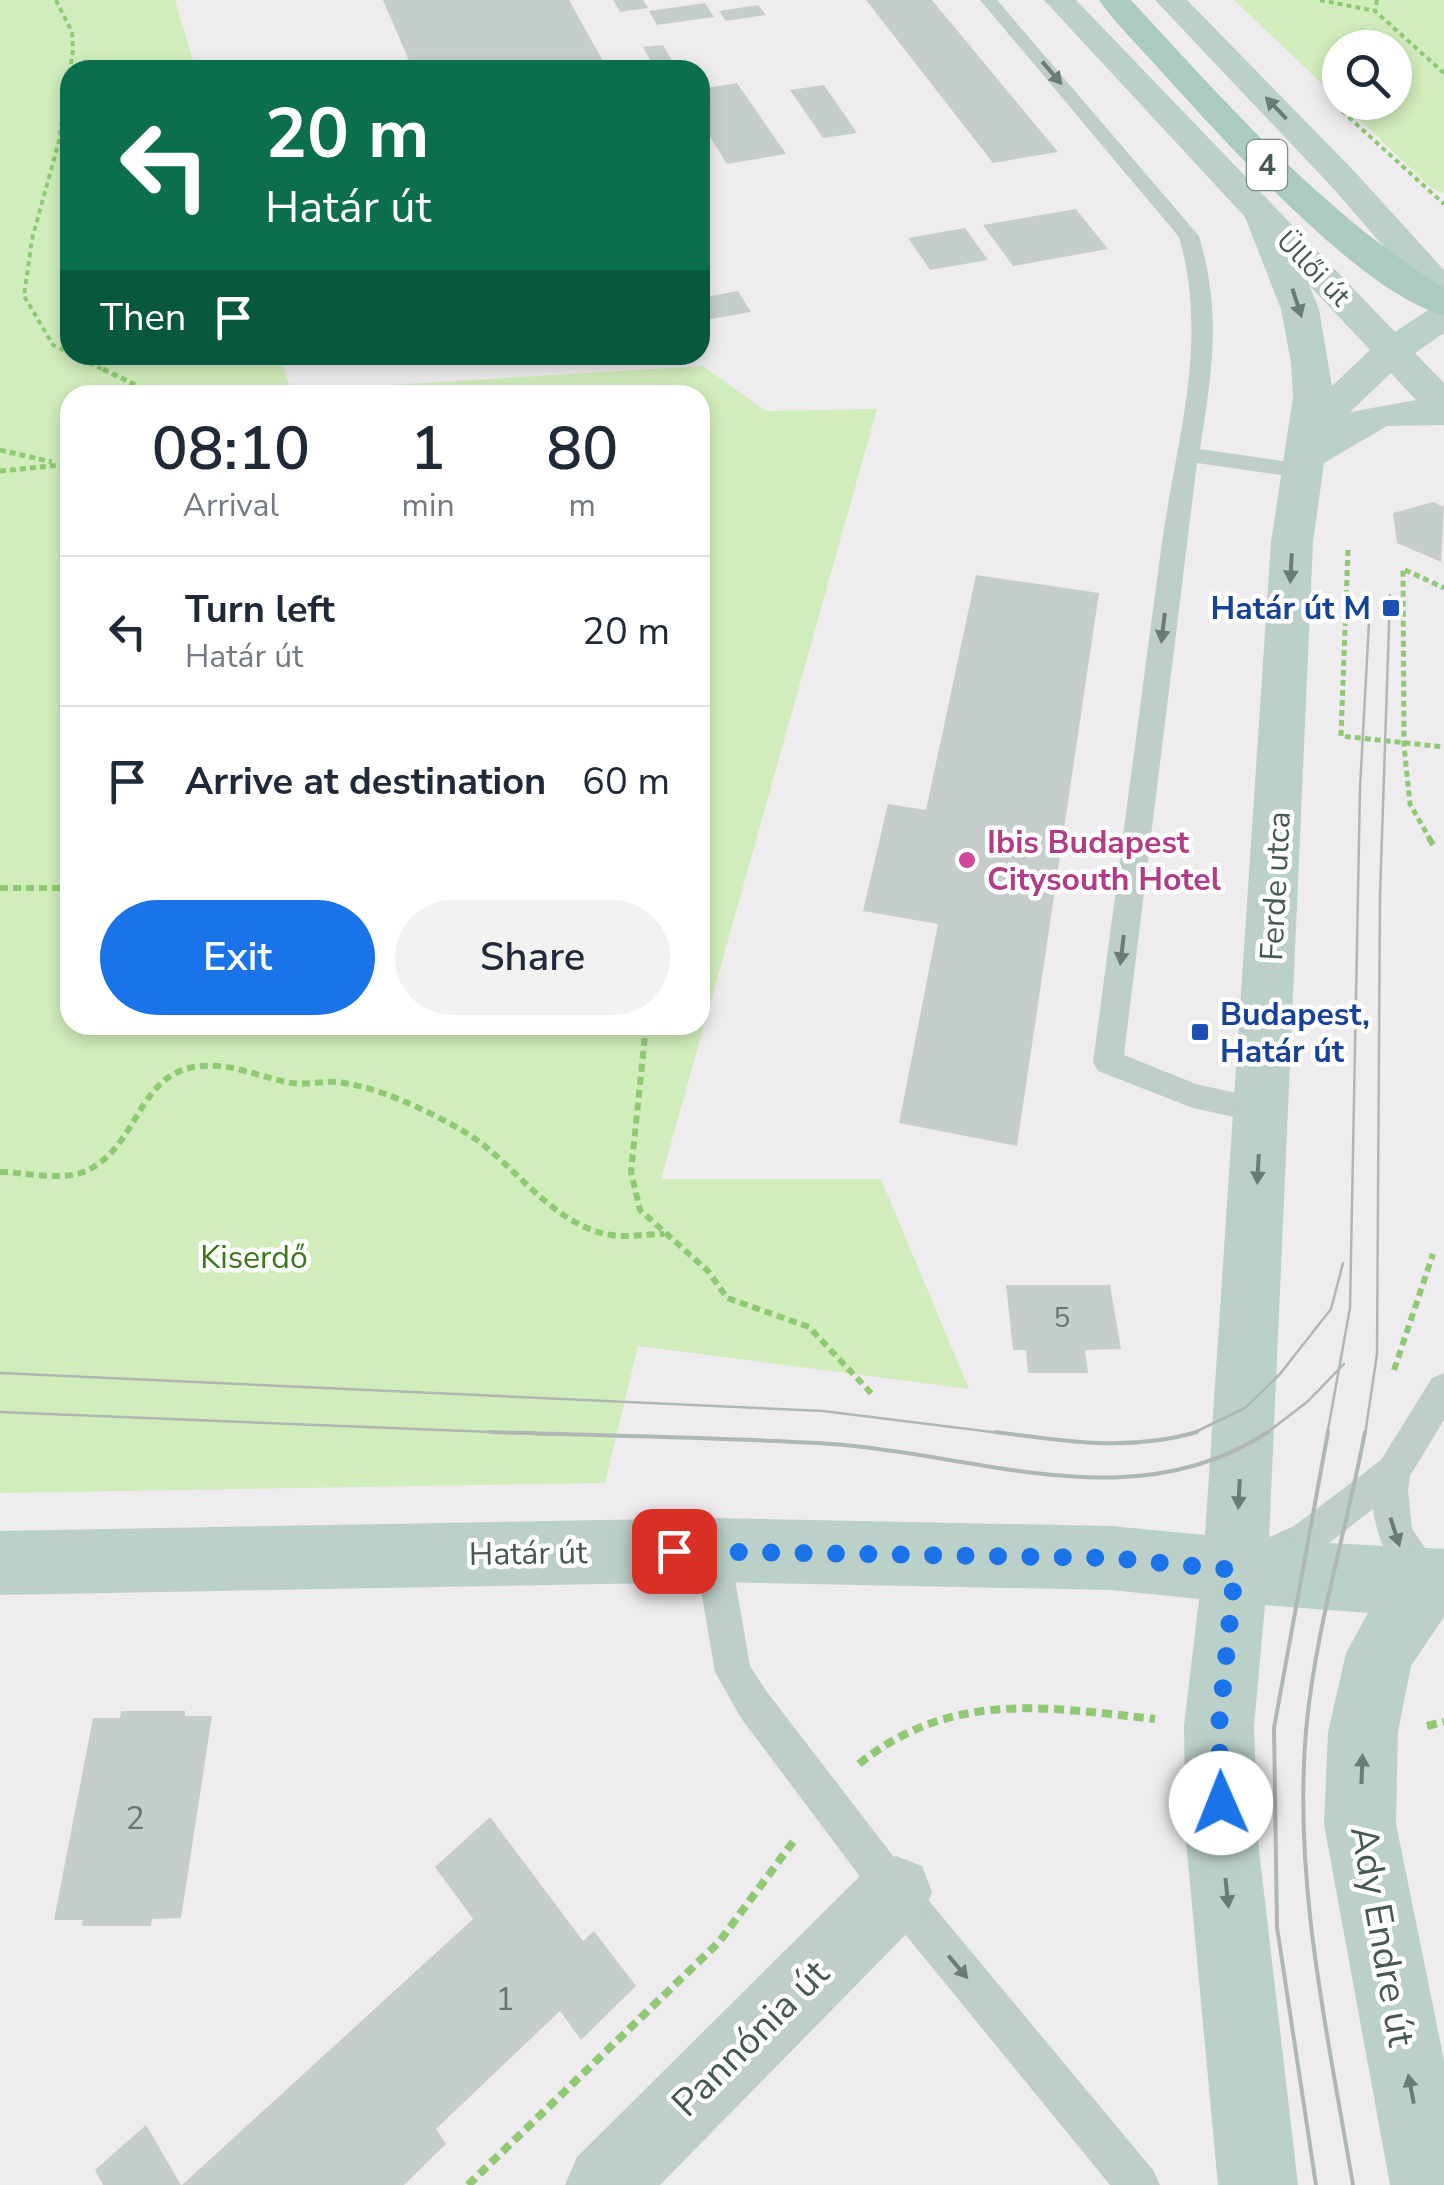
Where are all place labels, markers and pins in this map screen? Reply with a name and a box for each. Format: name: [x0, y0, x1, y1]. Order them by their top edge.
place label: Határ út M: [1211, 587, 1371, 630]
marker: Határ út M: [1380, 597, 1402, 619]
place label: Ibis Budapest Citysouth Hotel: [987, 821, 1221, 901]
marker: Ibis Budapest Citysouth Hotel: [956, 849, 978, 871]
place label: Budapest, Határ út: [1220, 993, 1370, 1073]
marker: Budapest, Határ út: [1189, 1021, 1211, 1043]
pin: [632, 1509, 717, 1594]

